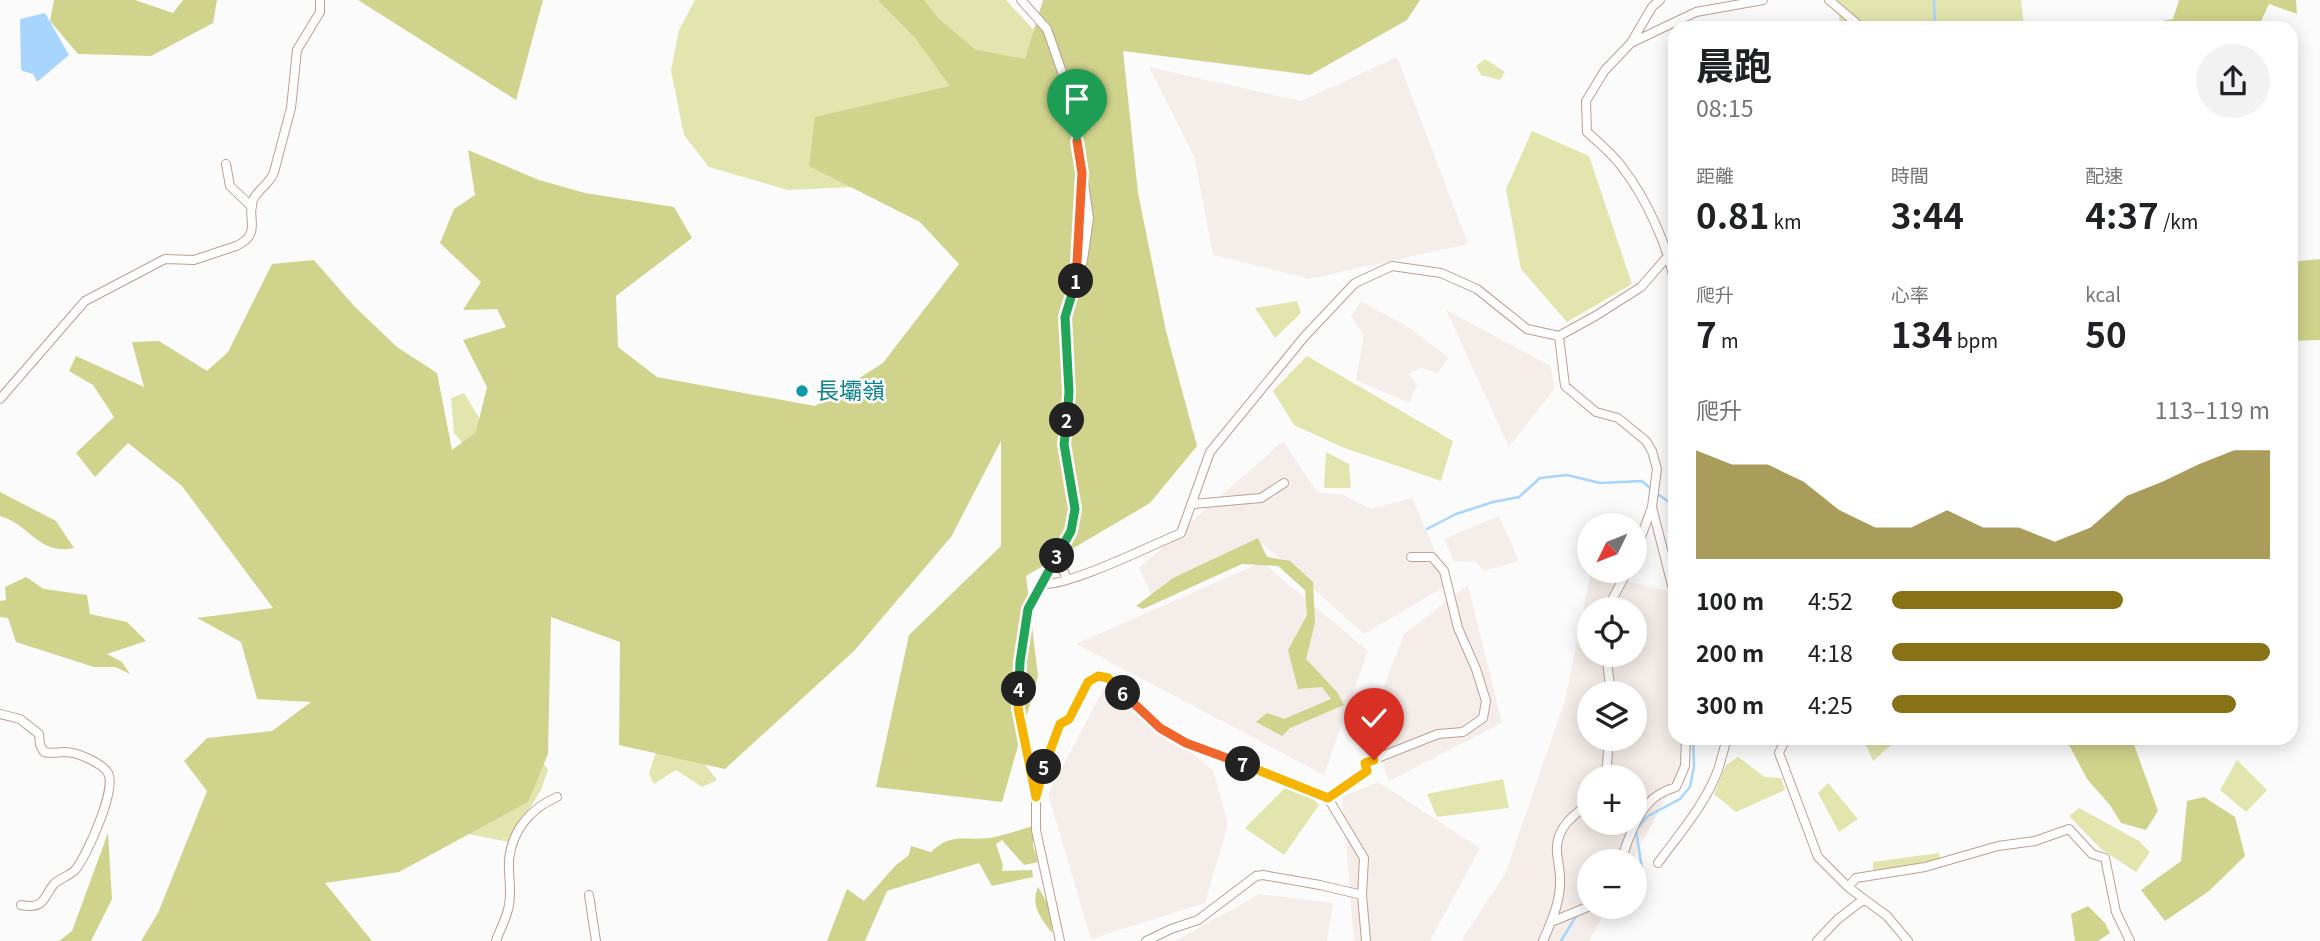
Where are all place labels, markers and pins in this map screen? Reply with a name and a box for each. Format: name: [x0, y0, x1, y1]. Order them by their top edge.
pin: [1047, 69, 1107, 141]
pin: 1: [1058, 264, 1094, 298]
place label: 長壩嶺: [816, 372, 885, 406]
marker: 長壩嶺: [794, 383, 810, 399]
pin: 2: [1050, 402, 1084, 438]
pin: 3: [1040, 538, 1074, 574]
pin: 4: [1002, 672, 1036, 706]
pin: 6: [1106, 676, 1140, 710]
pin: [1344, 688, 1404, 760]
pin: 7: [1226, 746, 1260, 782]
pin: 5: [1026, 750, 1062, 784]

